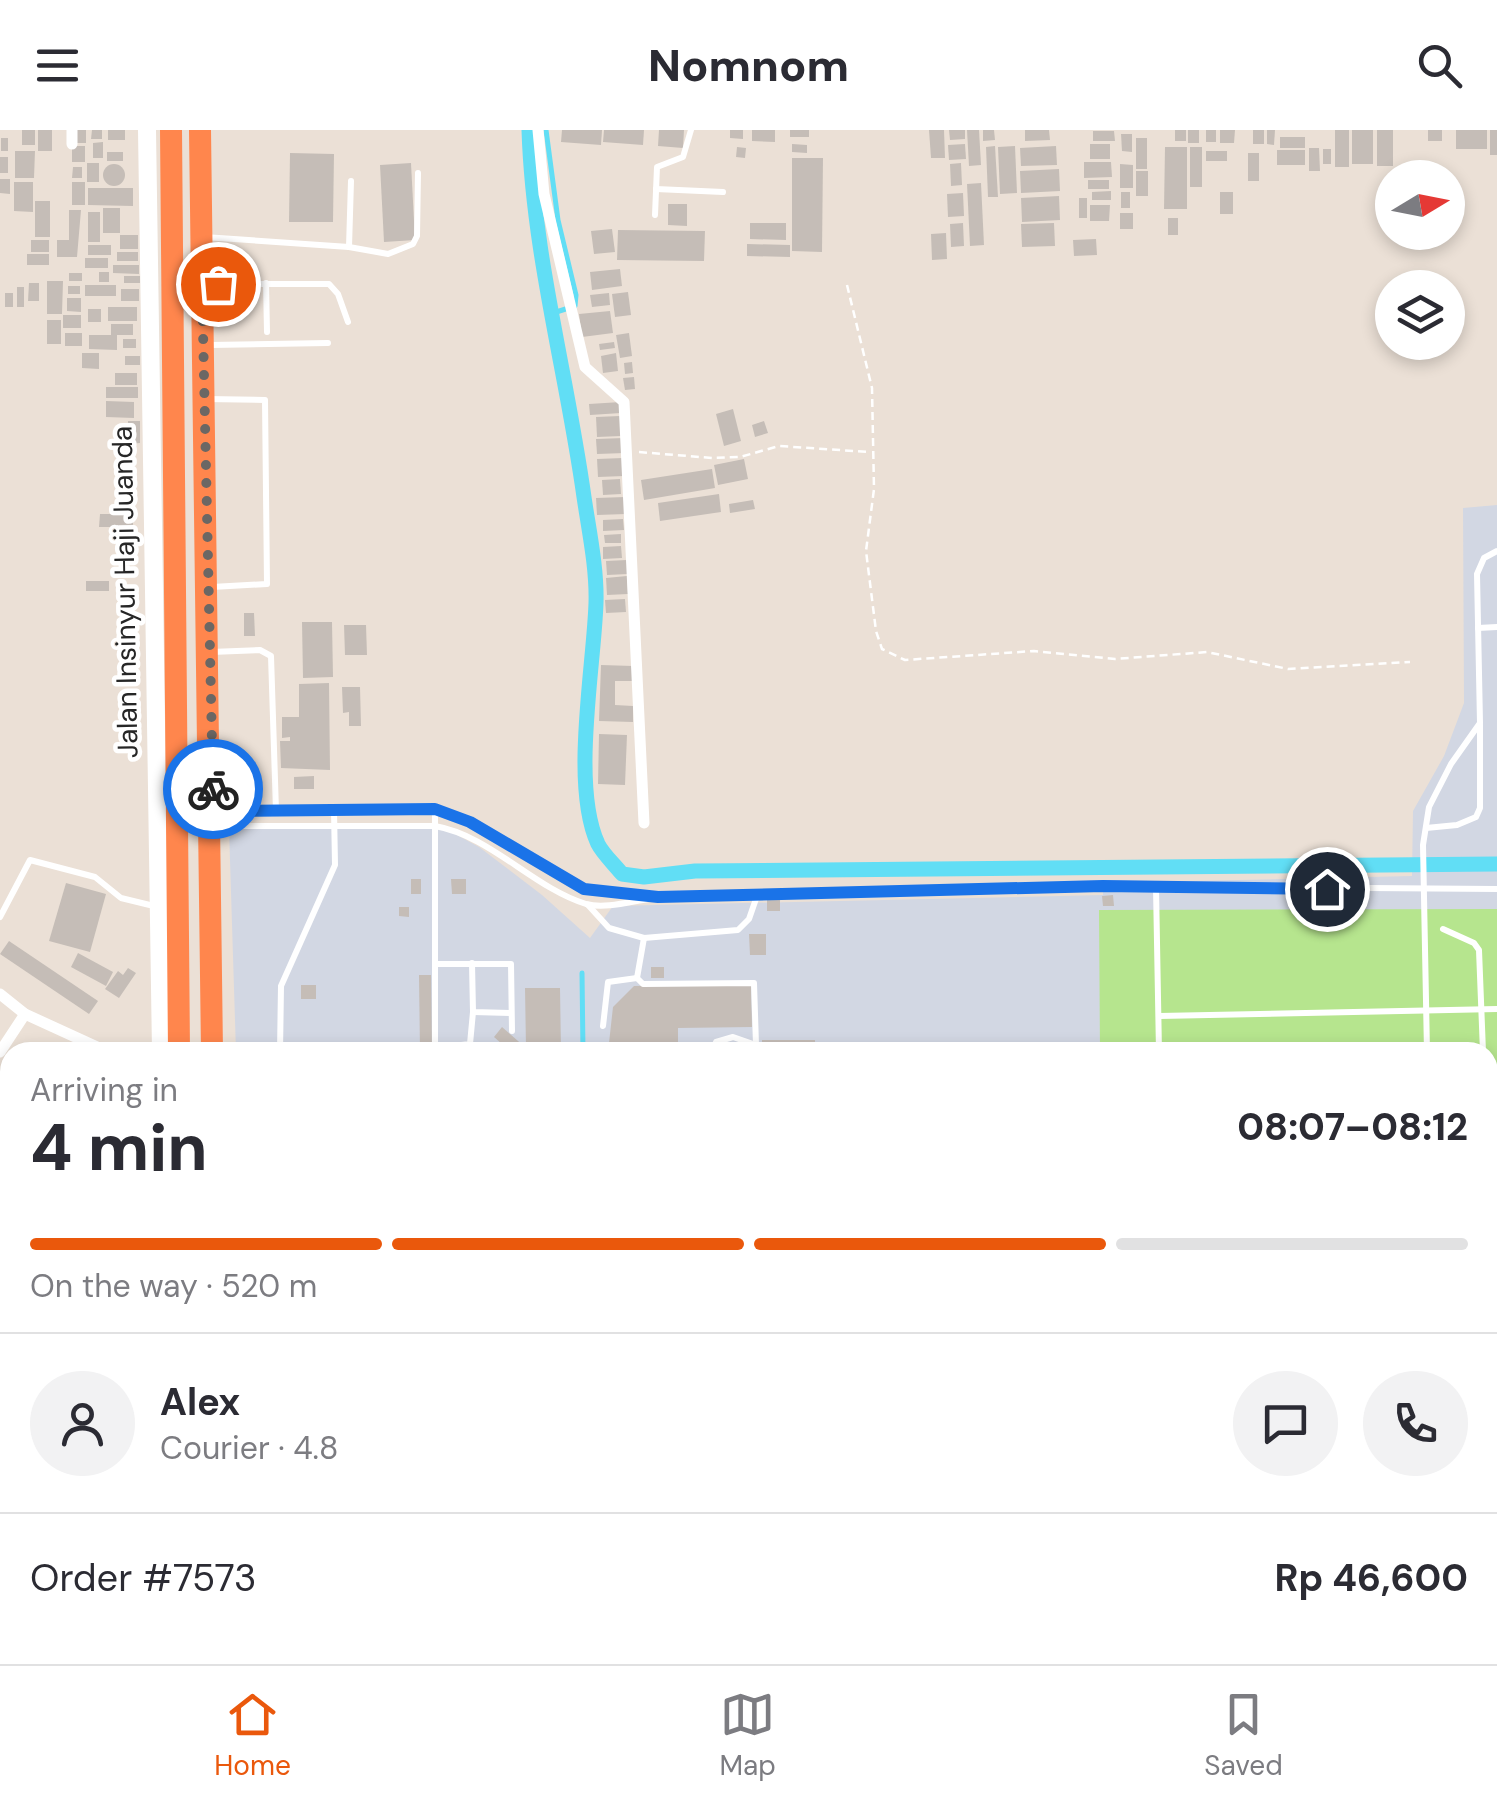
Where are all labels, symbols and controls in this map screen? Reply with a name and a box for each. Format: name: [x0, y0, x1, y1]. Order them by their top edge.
text: Nomnom: [648, 36, 849, 95]
icon: menu: [30, 38, 85, 93]
icon: search: [1412, 38, 1467, 93]
north arrow: [1375, 160, 1465, 250]
map controls: [1375, 160, 1465, 360]
pin: [176, 242, 261, 327]
icon: bag: [191, 257, 246, 312]
button: layers: [1375, 270, 1465, 360]
street label: Jalan Insinyur Haji Juanda: [104, 426, 146, 758]
courier: [163, 739, 263, 839]
icon: bike: [186, 762, 241, 817]
pin: [1285, 847, 1370, 932]
icon: home: [1300, 862, 1355, 917]
text: Arriving in: [30, 1069, 178, 1111]
text: 08:07–08:12: [1237, 1102, 1468, 1152]
text: 4 min: [30, 1106, 208, 1190]
text: On the way · 520 m: [30, 1265, 317, 1307]
button: person: [30, 1371, 135, 1476]
button: chat: [1233, 1371, 1338, 1476]
button: phone: [1363, 1371, 1468, 1476]
text: Alex: [160, 1377, 240, 1427]
text: Courier · 4.8: [160, 1427, 338, 1469]
text: Order #7573: [30, 1553, 256, 1603]
text: Rp 46,600: [1274, 1553, 1468, 1603]
tab: Home: [214, 1687, 291, 1784]
tab: Map: [719, 1687, 776, 1784]
tab: Saved: [1204, 1687, 1283, 1784]

